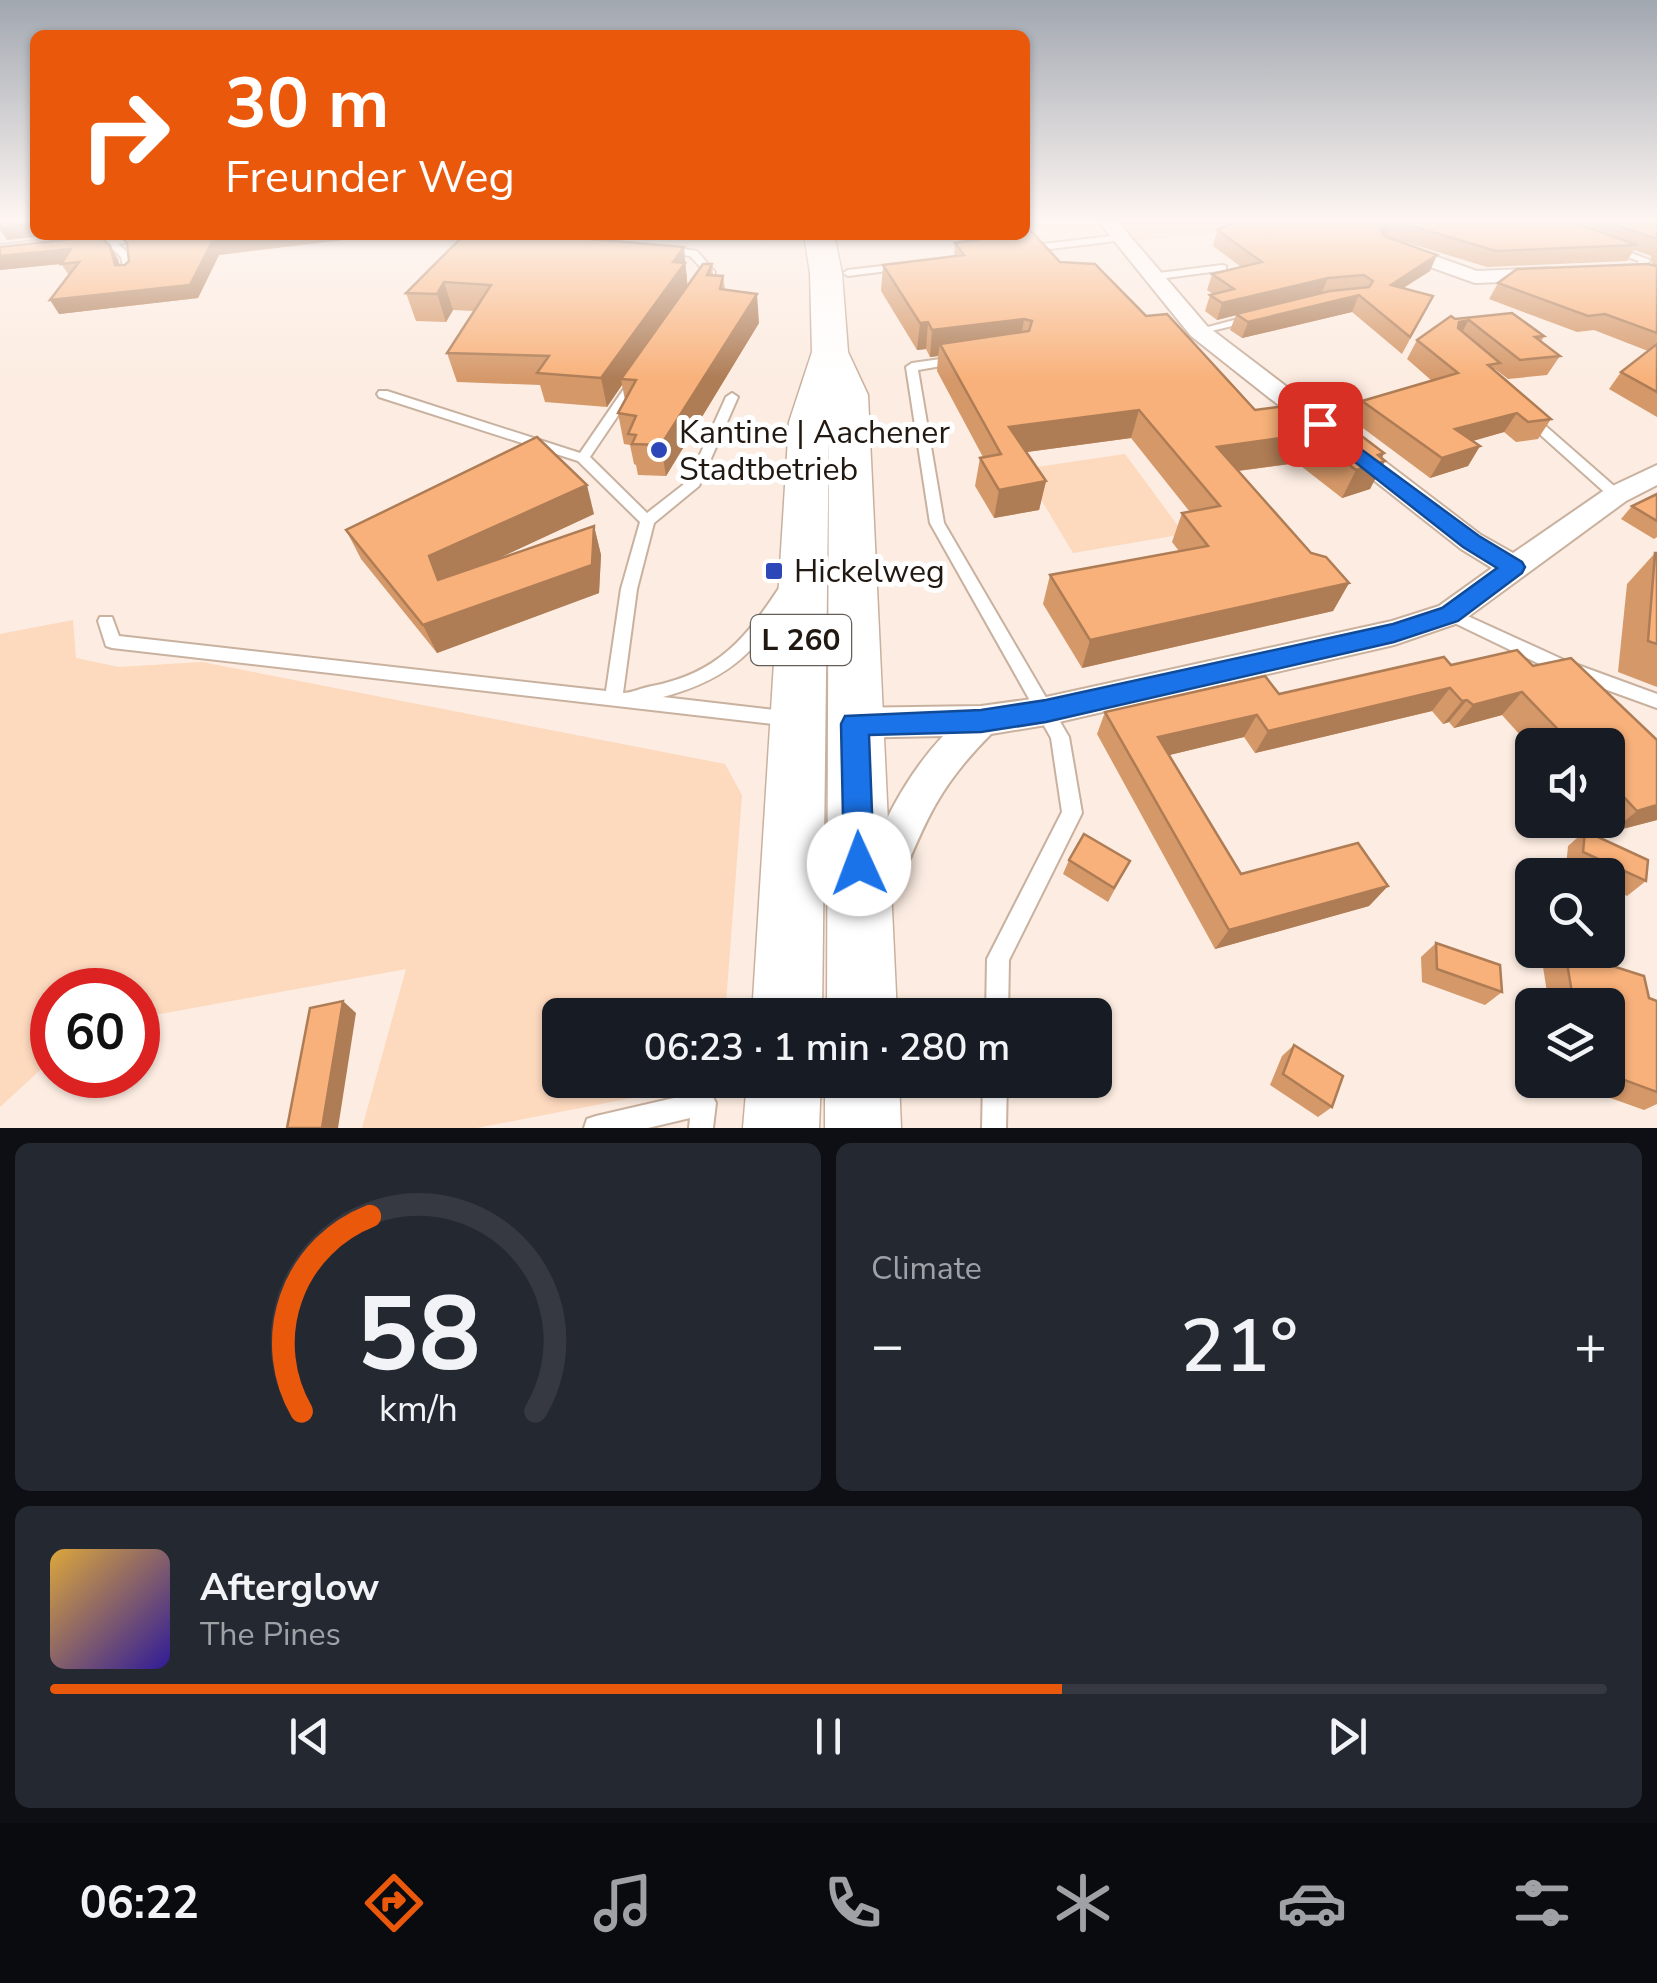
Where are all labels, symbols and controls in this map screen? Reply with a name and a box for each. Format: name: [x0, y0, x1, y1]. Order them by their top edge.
text: 30 m: [225, 56, 389, 152]
icon: right: [60, 70, 190, 200]
text: Freunder Weg: [225, 147, 515, 208]
pin: [1278, 382, 1363, 467]
icon: arrive: [1293, 397, 1348, 452]
place label: Kantine | Aachener Stadtbetrieb: [679, 411, 950, 491]
marker: Kantine | Aachener Stadtbetrieb: [648, 439, 670, 461]
place label: Hickelweg: [794, 550, 945, 593]
marker: Hickelweg: [763, 560, 785, 582]
road number: L 260: [751, 615, 851, 665]
map controls: [1515, 728, 1625, 1098]
button: sound: [1515, 728, 1625, 838]
position arrow: [807, 812, 911, 916]
button: search: [1515, 858, 1625, 968]
speed limit sign: 60: [30, 968, 160, 1098]
button: layers: [1515, 988, 1625, 1098]
text: 06:23 · 1 min · 280 m: [644, 1022, 1010, 1073]
text: Climate: [871, 1247, 982, 1290]
text: 58: [356, 1264, 480, 1406]
text: 21°: [1180, 1295, 1298, 1397]
text: −: [871, 1308, 904, 1383]
text: +: [1574, 1308, 1607, 1383]
text: km/h: [379, 1385, 457, 1434]
text: Afterglow: [200, 1562, 379, 1613]
text: The Pines: [200, 1613, 341, 1656]
icon: previous: [282, 1709, 337, 1764]
icon: pause: [801, 1709, 856, 1764]
icon: next: [1320, 1709, 1375, 1764]
icon: directions: [359, 1868, 429, 1938]
icon: music: [588, 1868, 658, 1938]
icon: phone: [818, 1868, 888, 1938]
icon: climate: [1048, 1868, 1118, 1938]
icon: car: [1277, 1868, 1347, 1938]
icon: filters: [1507, 1868, 1577, 1938]
text: 06:22: [80, 1873, 199, 1934]

